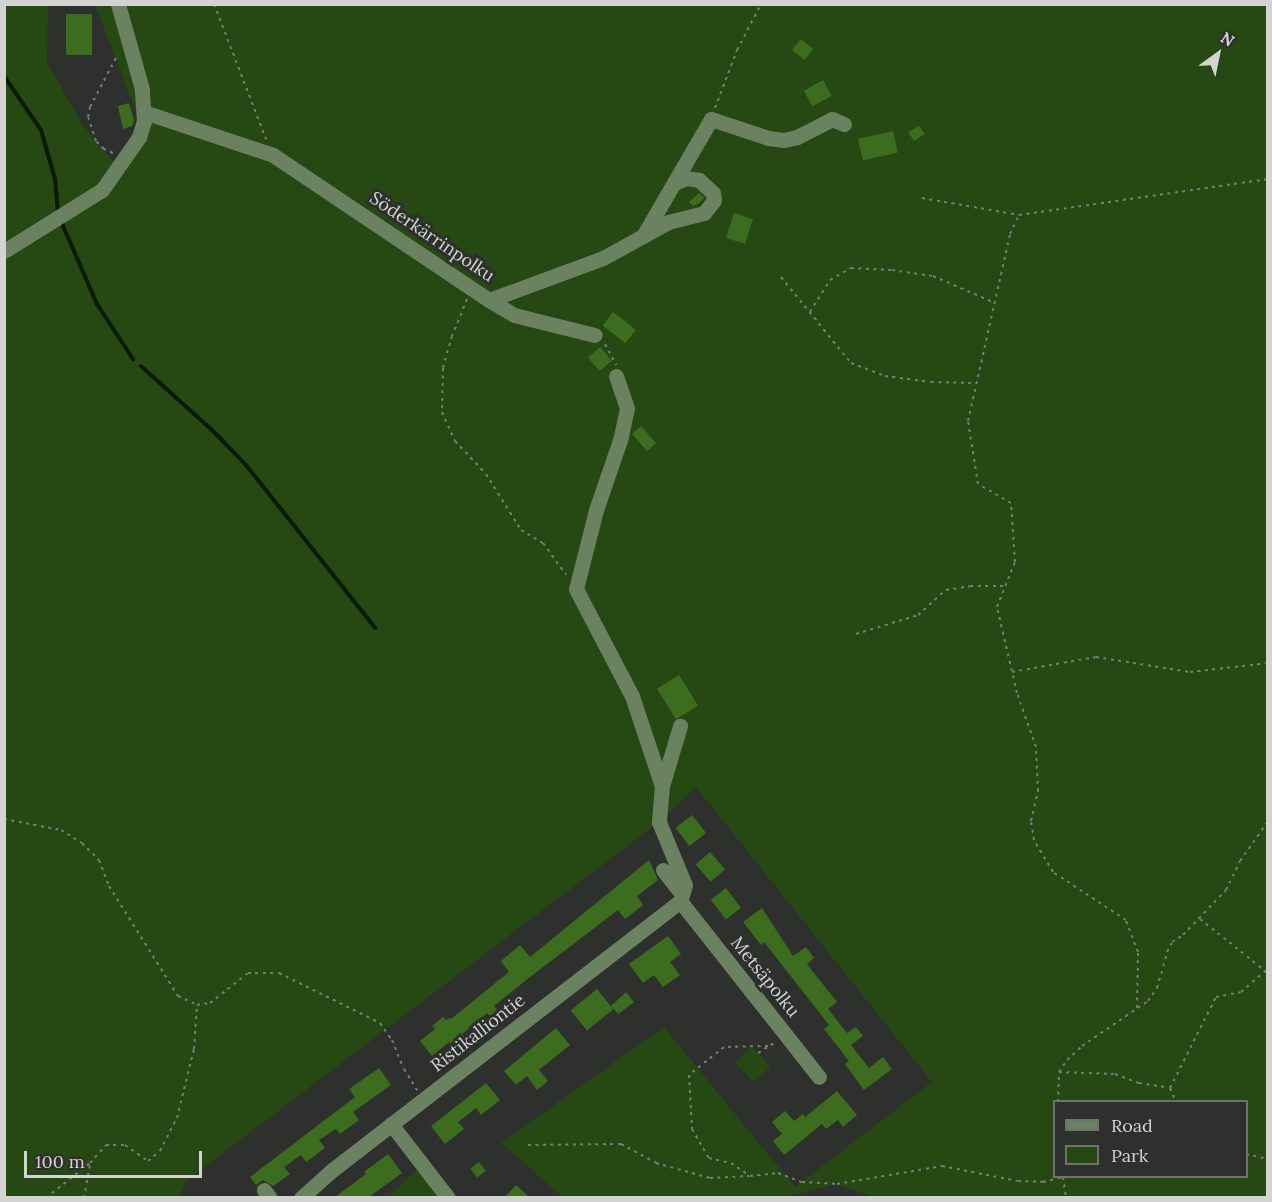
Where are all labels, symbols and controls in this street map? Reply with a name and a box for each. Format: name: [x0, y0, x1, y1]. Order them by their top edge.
north arrow: [1188, 24, 1248, 84]
text: N: [1217, 27, 1238, 51]
street label: Söderkärrinpolku: [365, 187, 499, 287]
street label: Metsäpolku: [726, 932, 804, 1022]
street label: Ristikalliontie: [427, 990, 529, 1076]
legend: [1053, 1100, 1248, 1178]
text: Road: [1111, 1114, 1153, 1137]
scale bar: [27, 1139, 206, 1177]
text: Park: [1111, 1144, 1148, 1167]
text: 100 m: [35, 1150, 85, 1173]

